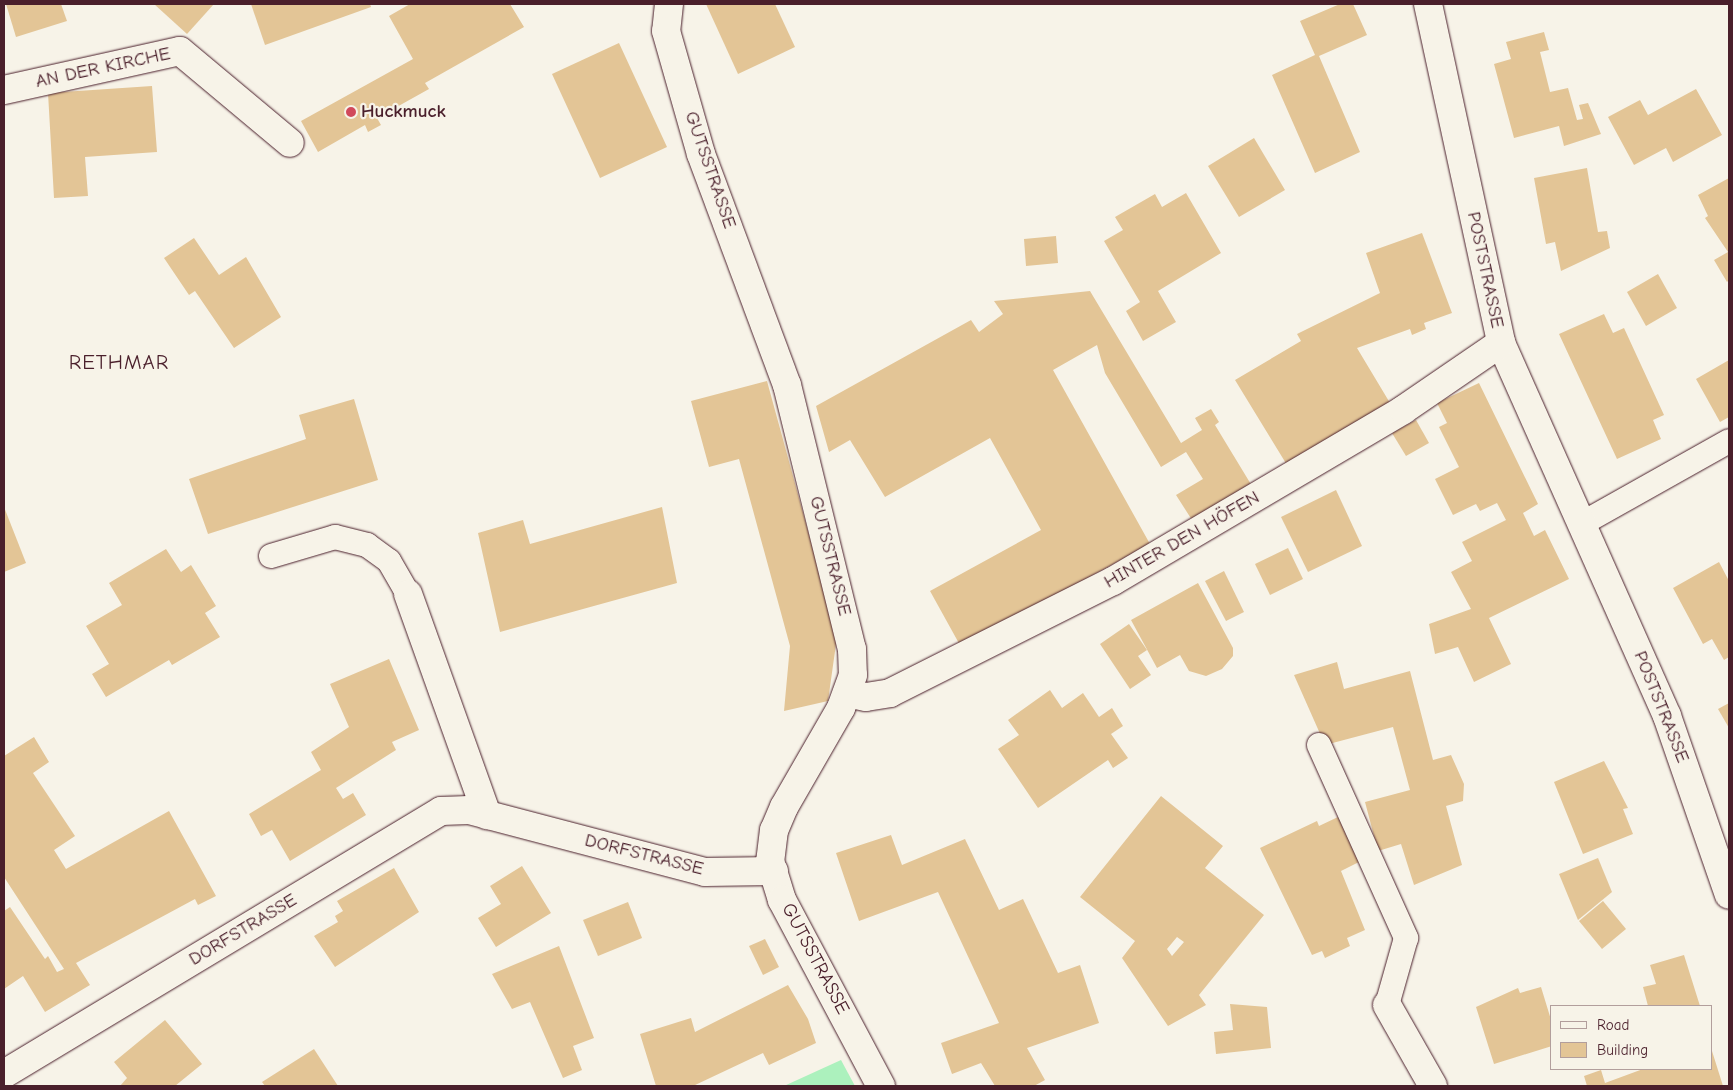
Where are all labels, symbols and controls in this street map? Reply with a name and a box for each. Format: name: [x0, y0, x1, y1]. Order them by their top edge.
street label: AN DER KIRCHE: [34, 43, 172, 93]
place label: Huckmuck: [361, 101, 446, 123]
marker: Huckmuck: [345, 106, 357, 118]
street label: GUTSSTRASSE: [679, 108, 741, 232]
street label: POSTSTRASSE: [1462, 210, 1508, 330]
district label: RETHMAR: [68, 349, 170, 375]
street label: HINTER DEN HÖFEN: [1100, 486, 1264, 594]
street label: GUTSSTRASSE: [804, 494, 856, 618]
street label: POSTSTRASSE: [1628, 648, 1694, 766]
street label: DORFSTRASSE: [582, 829, 706, 881]
street label: DORFSTRASSE: [185, 889, 301, 971]
street label: GUTSSTRASSE: [776, 900, 854, 1018]
legend: [1550, 1005, 1713, 1070]
text: Road: [1597, 1016, 1629, 1034]
text: Building: [1597, 1041, 1648, 1059]

